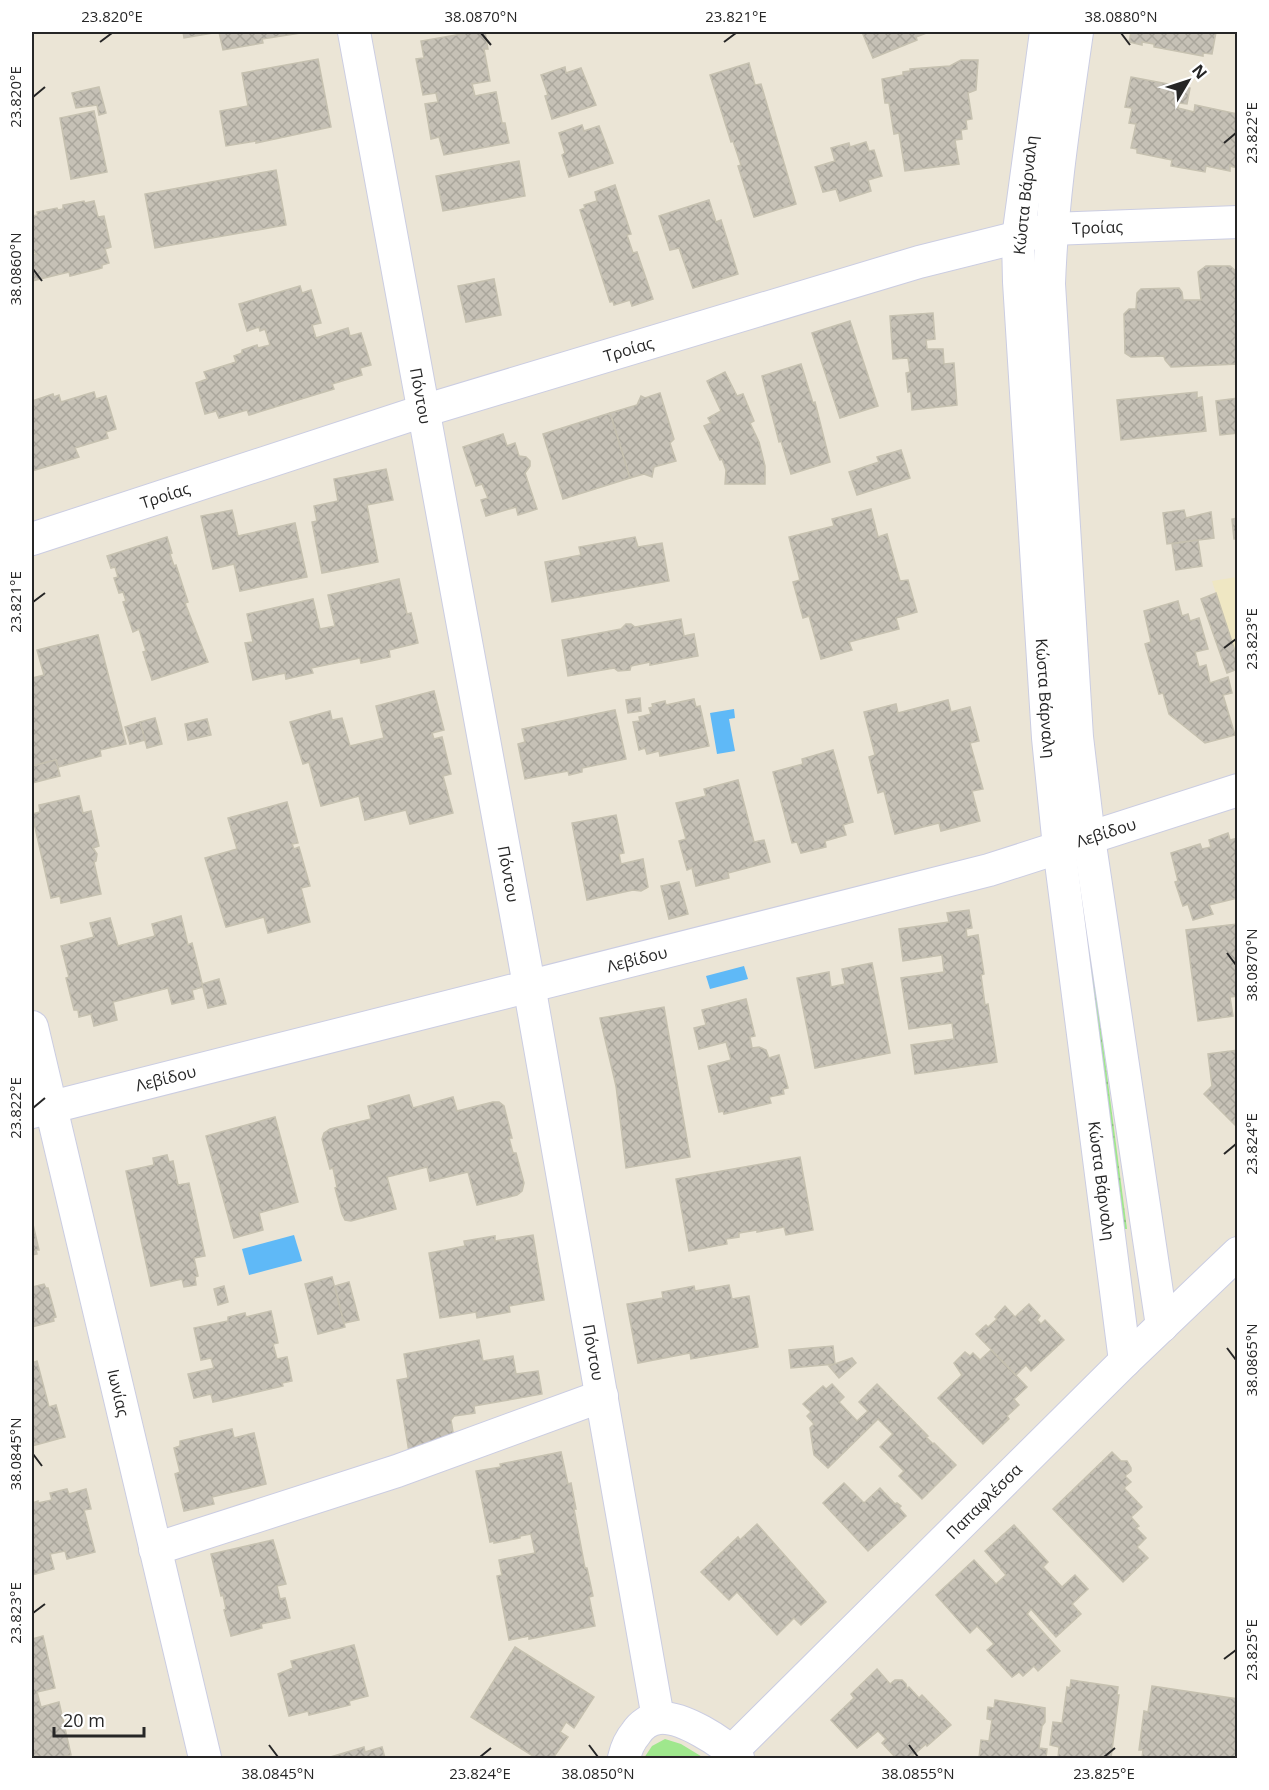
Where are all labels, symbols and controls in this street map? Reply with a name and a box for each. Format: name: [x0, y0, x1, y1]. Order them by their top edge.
text: 23.820°E: [81, 6, 143, 26]
text: 38.0870°N: [444, 6, 518, 26]
text: 23.821°E: [705, 6, 767, 26]
text: 38.0880°N: [1084, 6, 1158, 26]
north arrow: [1158, 51, 1218, 111]
text: N: [1187, 60, 1212, 84]
text: 23.820°E: [5, 66, 25, 128]
text: 23.822°E: [1241, 102, 1261, 164]
street label: Κώστα Βάρναλη: [1008, 134, 1042, 256]
street label: Τροίας: [1072, 215, 1124, 239]
text: 38.0860°N: [5, 232, 25, 306]
street label: Τροίας: [601, 331, 656, 367]
street label: Πόντου: [405, 366, 437, 426]
street label: Τροίας: [137, 477, 193, 514]
text: 23.821°E: [5, 571, 25, 633]
text: 23.823°E: [1241, 608, 1261, 670]
street label: Κώστα Βάρναλη: [1031, 638, 1061, 759]
street label: Λεβίδου: [1073, 812, 1139, 852]
street label: Πόντου: [493, 844, 525, 904]
text: 38.0870°N: [1241, 928, 1261, 1002]
street label: Λεβίδου: [604, 941, 670, 977]
street label: Λεβίδου: [133, 1060, 198, 1096]
text: 23.822°E: [5, 1077, 25, 1139]
text: 23.824°E: [1241, 1113, 1261, 1175]
street label: Κώστα Βάρναλη: [1083, 1120, 1120, 1242]
street label: Πόντου: [578, 1322, 609, 1382]
text: 38.0865°N: [1241, 1323, 1261, 1397]
street label: Ιωνίας: [102, 1367, 135, 1419]
text: 38.0845°N: [5, 1417, 25, 1491]
street label: Παπαφλέσσα: [941, 1459, 1027, 1544]
text: 23.823°E: [5, 1582, 25, 1644]
text: 23.825°E: [1241, 1619, 1261, 1681]
scale bar: [54, 1700, 144, 1738]
text: 20 m: [63, 1708, 105, 1732]
text: 38.0845°N: [241, 1763, 315, 1783]
text: 23.824°E: [449, 1763, 511, 1783]
text: 38.0850°N: [561, 1763, 635, 1783]
text: 38.0855°N: [881, 1763, 955, 1783]
text: 23.825°E: [1073, 1763, 1135, 1783]

